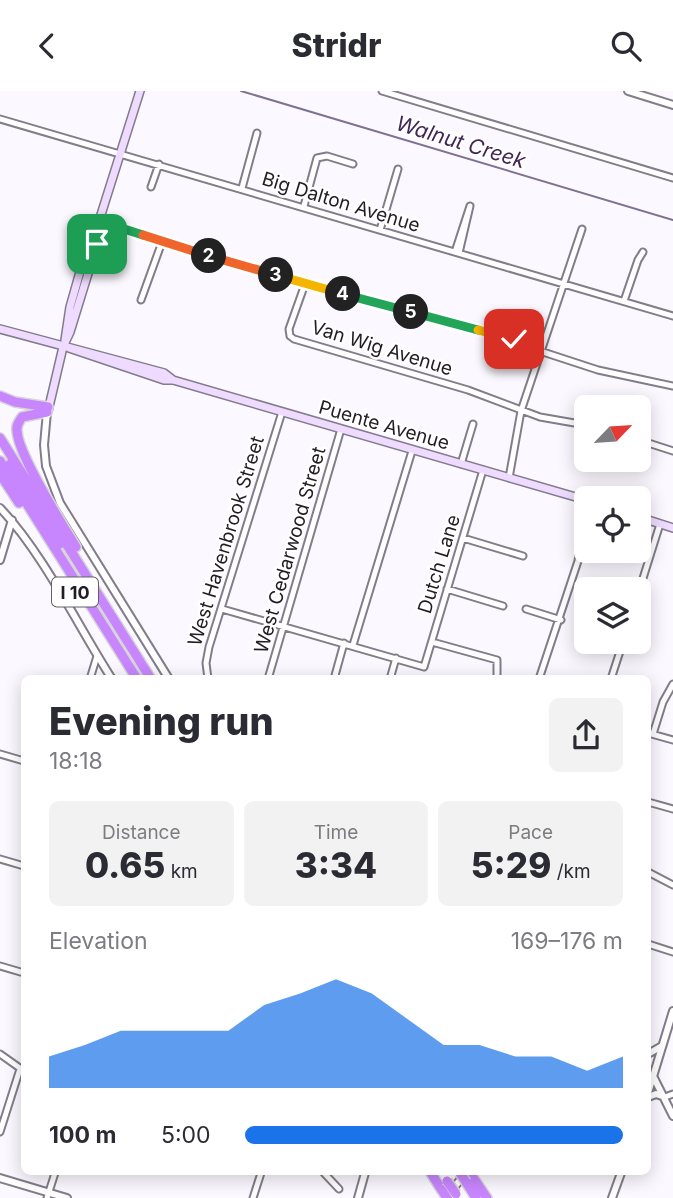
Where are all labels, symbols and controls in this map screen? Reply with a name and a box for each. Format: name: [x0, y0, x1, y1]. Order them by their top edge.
text: Stridr: [292, 26, 381, 65]
icon: back: [28, 27, 66, 65]
icon: search: [607, 27, 645, 65]
water label: Walnut Creek: [393, 110, 529, 174]
street label: Big Dalton Avenue: [259, 167, 423, 237]
pin: [67, 214, 127, 274]
icon: arrive: [78, 225, 116, 263]
pin: 2: [192, 239, 227, 273]
text: 2: [203, 244, 214, 267]
pin: 3: [258, 257, 294, 293]
text: 3: [269, 263, 282, 286]
pin: 4: [326, 277, 360, 311]
text: 4: [336, 282, 349, 305]
pin: 5: [394, 295, 428, 329]
text: 5: [404, 300, 417, 323]
pin: [484, 309, 544, 369]
street label: Van Wig Avenue: [309, 316, 455, 380]
icon: check: [495, 320, 533, 358]
street label: Puente Avenue: [316, 395, 452, 455]
north arrow: [574, 395, 651, 473]
map controls: [574, 395, 651, 654]
street label: West Havenbrook Street: [183, 433, 269, 649]
street label: West Cedarwood Street: [250, 444, 330, 656]
button: locate: [574, 486, 651, 563]
street label: Dutch Lane: [413, 512, 465, 616]
road number: I 10: [52, 577, 98, 607]
button: layers: [574, 577, 651, 654]
text: Evening run: [49, 698, 274, 744]
button: share: [549, 698, 623, 772]
text: 18:18: [49, 747, 103, 775]
text: Distance: [102, 821, 181, 844]
text: Time: [314, 821, 358, 844]
text: Pace: [508, 821, 553, 844]
text: 0.65: [85, 844, 165, 886]
text: 3:34: [295, 844, 377, 886]
text: 5:29: [471, 844, 551, 886]
text: km: [165, 860, 198, 883]
text: /km: [551, 860, 591, 883]
text: Elevation: [49, 927, 148, 955]
text: 169–176 m: [511, 927, 623, 955]
text: 100 m: [49, 1121, 116, 1149]
text: 5:00: [161, 1121, 211, 1149]

